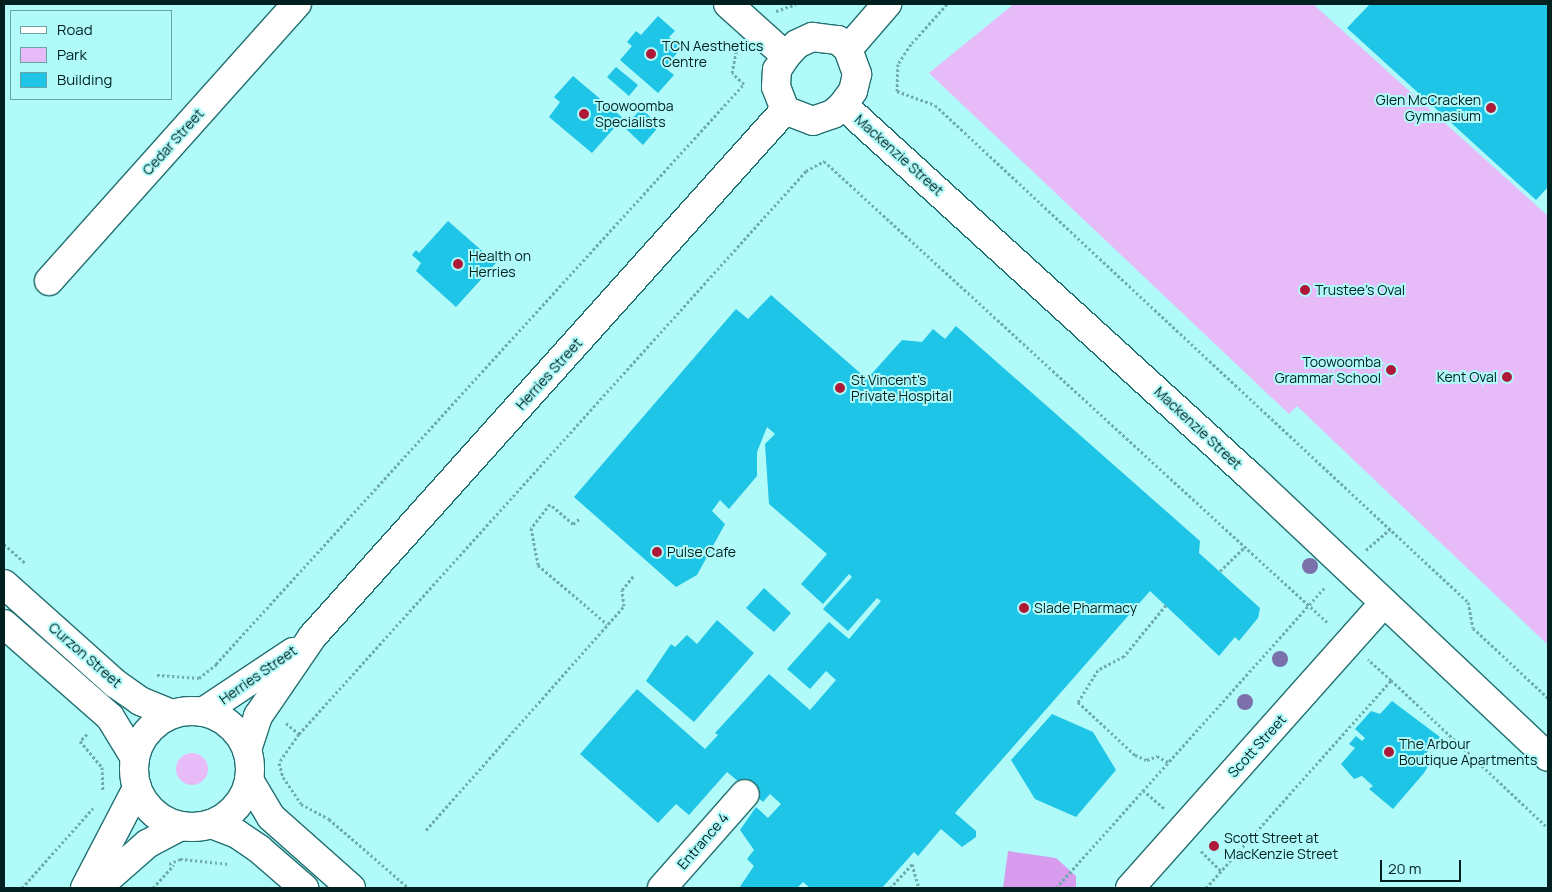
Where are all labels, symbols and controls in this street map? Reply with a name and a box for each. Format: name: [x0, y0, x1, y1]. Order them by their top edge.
legend: [10, 10, 172, 100]
text: Road: [57, 19, 93, 40]
place label: TCN Aesthetics Centre: [662, 38, 763, 70]
text: Park: [57, 44, 87, 65]
marker: TCN Aesthetics Centre: [644, 47, 658, 61]
text: Building: [57, 69, 112, 90]
place label: Glen McCracken Gymnasium: [1376, 92, 1481, 124]
place label: Toowoomba Specialists: [595, 98, 673, 130]
marker: Glen McCracken Gymnasium: [1485, 102, 1497, 114]
street label: Cedar Street: [139, 105, 207, 179]
marker: Toowoomba Specialists: [577, 107, 591, 121]
street label: Mackenzie Street: [851, 111, 947, 199]
place label: Health on Herries: [469, 248, 531, 280]
marker: Health on Herries: [451, 257, 465, 271]
place label: Trustee's Oval: [1315, 282, 1405, 298]
marker: Trustee's Oval: [1299, 284, 1311, 296]
street label: Herries Street: [512, 335, 586, 413]
place label: Toowoomba Grammar School: [1275, 354, 1381, 387]
marker: Toowoomba Grammar School: [1385, 364, 1397, 376]
place label: Kent Oval: [1437, 369, 1497, 385]
marker: Kent Oval: [1501, 371, 1513, 383]
place label: St Vincent's Private Hospital: [851, 372, 952, 404]
marker: St Vincent's Private Hospital: [833, 381, 847, 395]
street label: Mackenzie Street: [1151, 383, 1245, 473]
place label: Pulse Cafe: [667, 544, 736, 560]
marker: Pulse Cafe: [651, 546, 663, 558]
place label: Slade Pharmacy: [1034, 600, 1137, 616]
marker: Slade Pharmacy: [1018, 602, 1030, 614]
street label: Curzon Street: [45, 619, 125, 691]
street label: Herries Street: [216, 642, 300, 708]
street label: Scott Street: [1224, 711, 1290, 781]
place label: The Arbour Boutique Apartments: [1399, 736, 1537, 769]
marker: The Arbour Boutique Apartments: [1383, 746, 1395, 758]
street label: Entrance 4: [674, 809, 732, 873]
place label: Scott Street at MacKenzie Street: [1224, 830, 1338, 862]
marker: Scott Street at MacKenzie Street: [1208, 840, 1220, 852]
scale bar: [1382, 850, 1463, 882]
text: 20 m: [1388, 858, 1421, 879]

